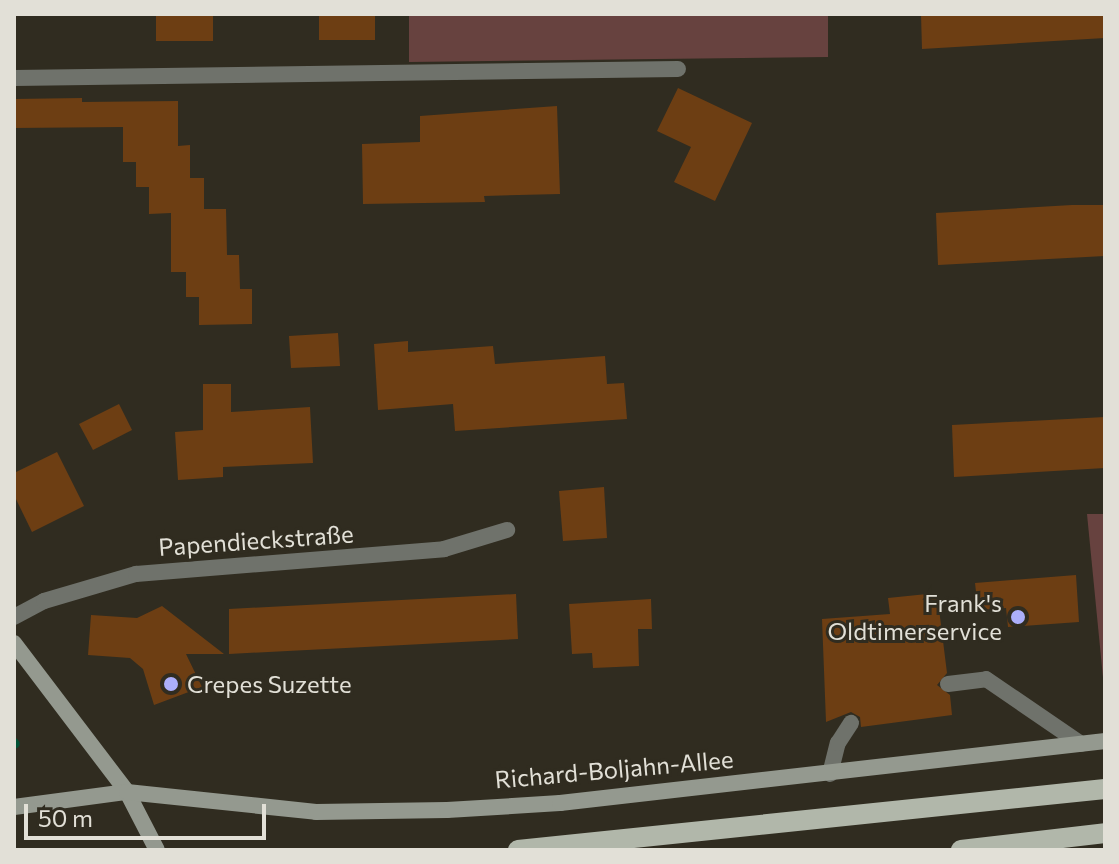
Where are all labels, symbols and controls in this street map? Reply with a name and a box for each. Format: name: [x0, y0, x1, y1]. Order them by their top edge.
street label: Papendieckstraße: [157, 519, 355, 561]
place label: Frank's Oldtimerservice: [827, 589, 1002, 645]
marker: Frank's Oldtimerservice: [1009, 608, 1027, 626]
place label: Crepes Suzette: [187, 670, 352, 698]
marker: Crepes Suzette: [162, 675, 180, 693]
street label: Richard-Boljahn-Allee: [493, 744, 735, 794]
scale bar: [28, 788, 270, 838]
text: 50 m: [38, 803, 93, 832]

